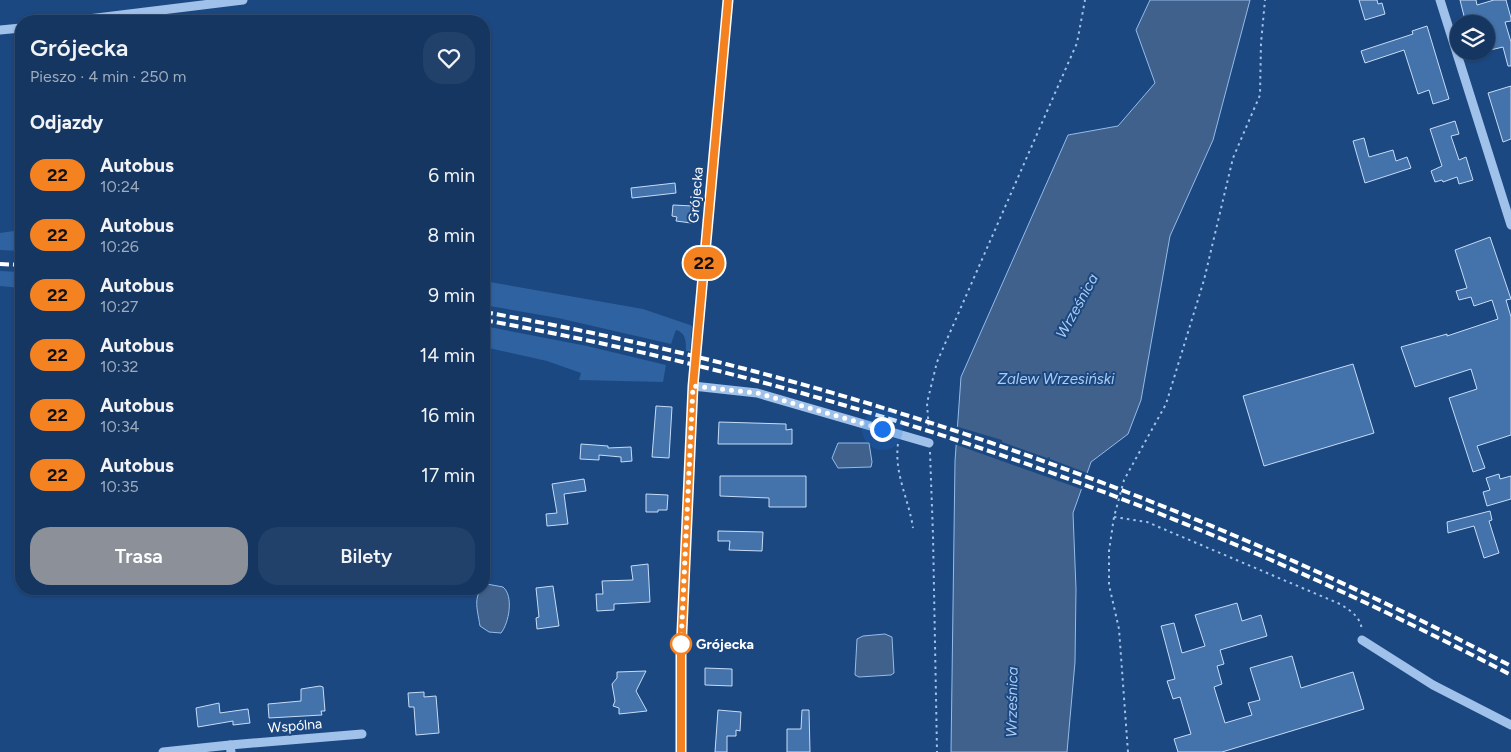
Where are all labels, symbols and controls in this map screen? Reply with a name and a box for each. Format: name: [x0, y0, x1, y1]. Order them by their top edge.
map controls: [1450, 15, 1495, 60]
button: layers: [1450, 15, 1495, 60]
button: heart: [423, 32, 475, 84]
text: Grójecka: [30, 33, 128, 62]
text: Pieszo · 4 min · 250 m: [30, 67, 186, 86]
text: Odjazdy: [30, 111, 103, 134]
text: Autobus: [100, 154, 174, 177]
text: 22: [47, 164, 68, 186]
text: 6 min: [428, 164, 475, 187]
street label: Grójecka: [685, 166, 707, 224]
text: 10:24: [100, 177, 140, 196]
text: Autobus: [100, 214, 174, 237]
text: 22: [47, 224, 68, 246]
text: 8 min: [427, 224, 475, 247]
text: 10:26: [100, 237, 139, 256]
line badge: 22: [682, 247, 726, 279]
text: 22: [694, 252, 714, 274]
water label: Wrześnica: [1052, 270, 1102, 341]
text: Autobus: [100, 274, 174, 297]
text: 22: [47, 284, 68, 306]
text: 9 min: [428, 284, 475, 307]
text: 10:27: [100, 297, 138, 316]
text: Autobus: [100, 334, 174, 357]
text: 22: [47, 344, 68, 366]
text: 14 min: [419, 344, 475, 367]
text: 10:32: [100, 357, 139, 376]
water label: Zalew Wrzesiński: [997, 370, 1115, 388]
text: Autobus: [100, 394, 174, 417]
text: 22: [47, 404, 68, 426]
text: 16 min: [421, 404, 475, 427]
text: 10:34: [100, 417, 140, 436]
your location: [870, 417, 895, 442]
text: Autobus: [100, 454, 174, 477]
text: 22: [47, 464, 68, 486]
text: 17 min: [421, 464, 475, 487]
text: 10:35: [100, 477, 139, 496]
button: Trasa: [30, 527, 248, 585]
button: Bilety: [258, 527, 475, 585]
marker: Grójecka: [670, 633, 692, 655]
place label: Grójecka: [696, 636, 754, 653]
water label: Wrześnica: [1002, 666, 1022, 738]
street label: Wspólna: [267, 715, 323, 737]

